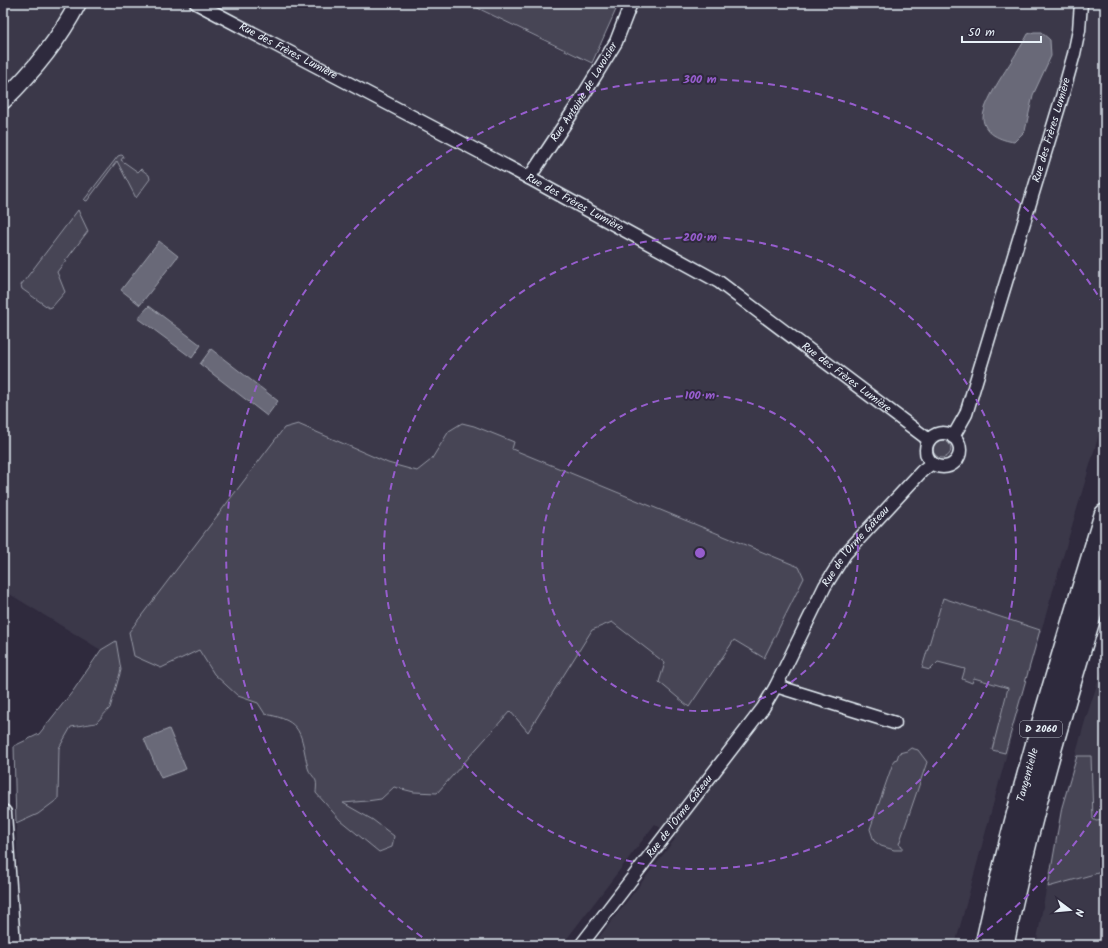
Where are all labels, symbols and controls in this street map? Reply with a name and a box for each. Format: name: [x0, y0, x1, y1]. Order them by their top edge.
street label: Rue des Frères Lumière: [236, 18, 340, 85]
scale bar: [962, 18, 1041, 44]
text: 50 m: [968, 23, 995, 42]
street label: Rue Antoine de Lavoisier: [546, 38, 623, 146]
text: 300 m: [682, 70, 717, 89]
street label: Rue des Frères Lumière: [1028, 76, 1076, 185]
street label: Rue des Frères Lumière: [522, 169, 627, 237]
text: 200 m: [683, 228, 717, 247]
street label: Rue des Frères Lumière: [797, 338, 895, 418]
text: 100 m: [685, 386, 715, 405]
street label: Rue de l'Orme Gâteau: [817, 501, 895, 591]
centre of rings: [693, 546, 707, 560]
road number: D 2060: [1020, 721, 1062, 737]
street label: Tangentielle: [1012, 746, 1044, 804]
street label: Rue de l'Orme Gâteau: [642, 771, 718, 862]
north arrow: [1050, 890, 1090, 930]
text: N: [1069, 907, 1088, 918]

